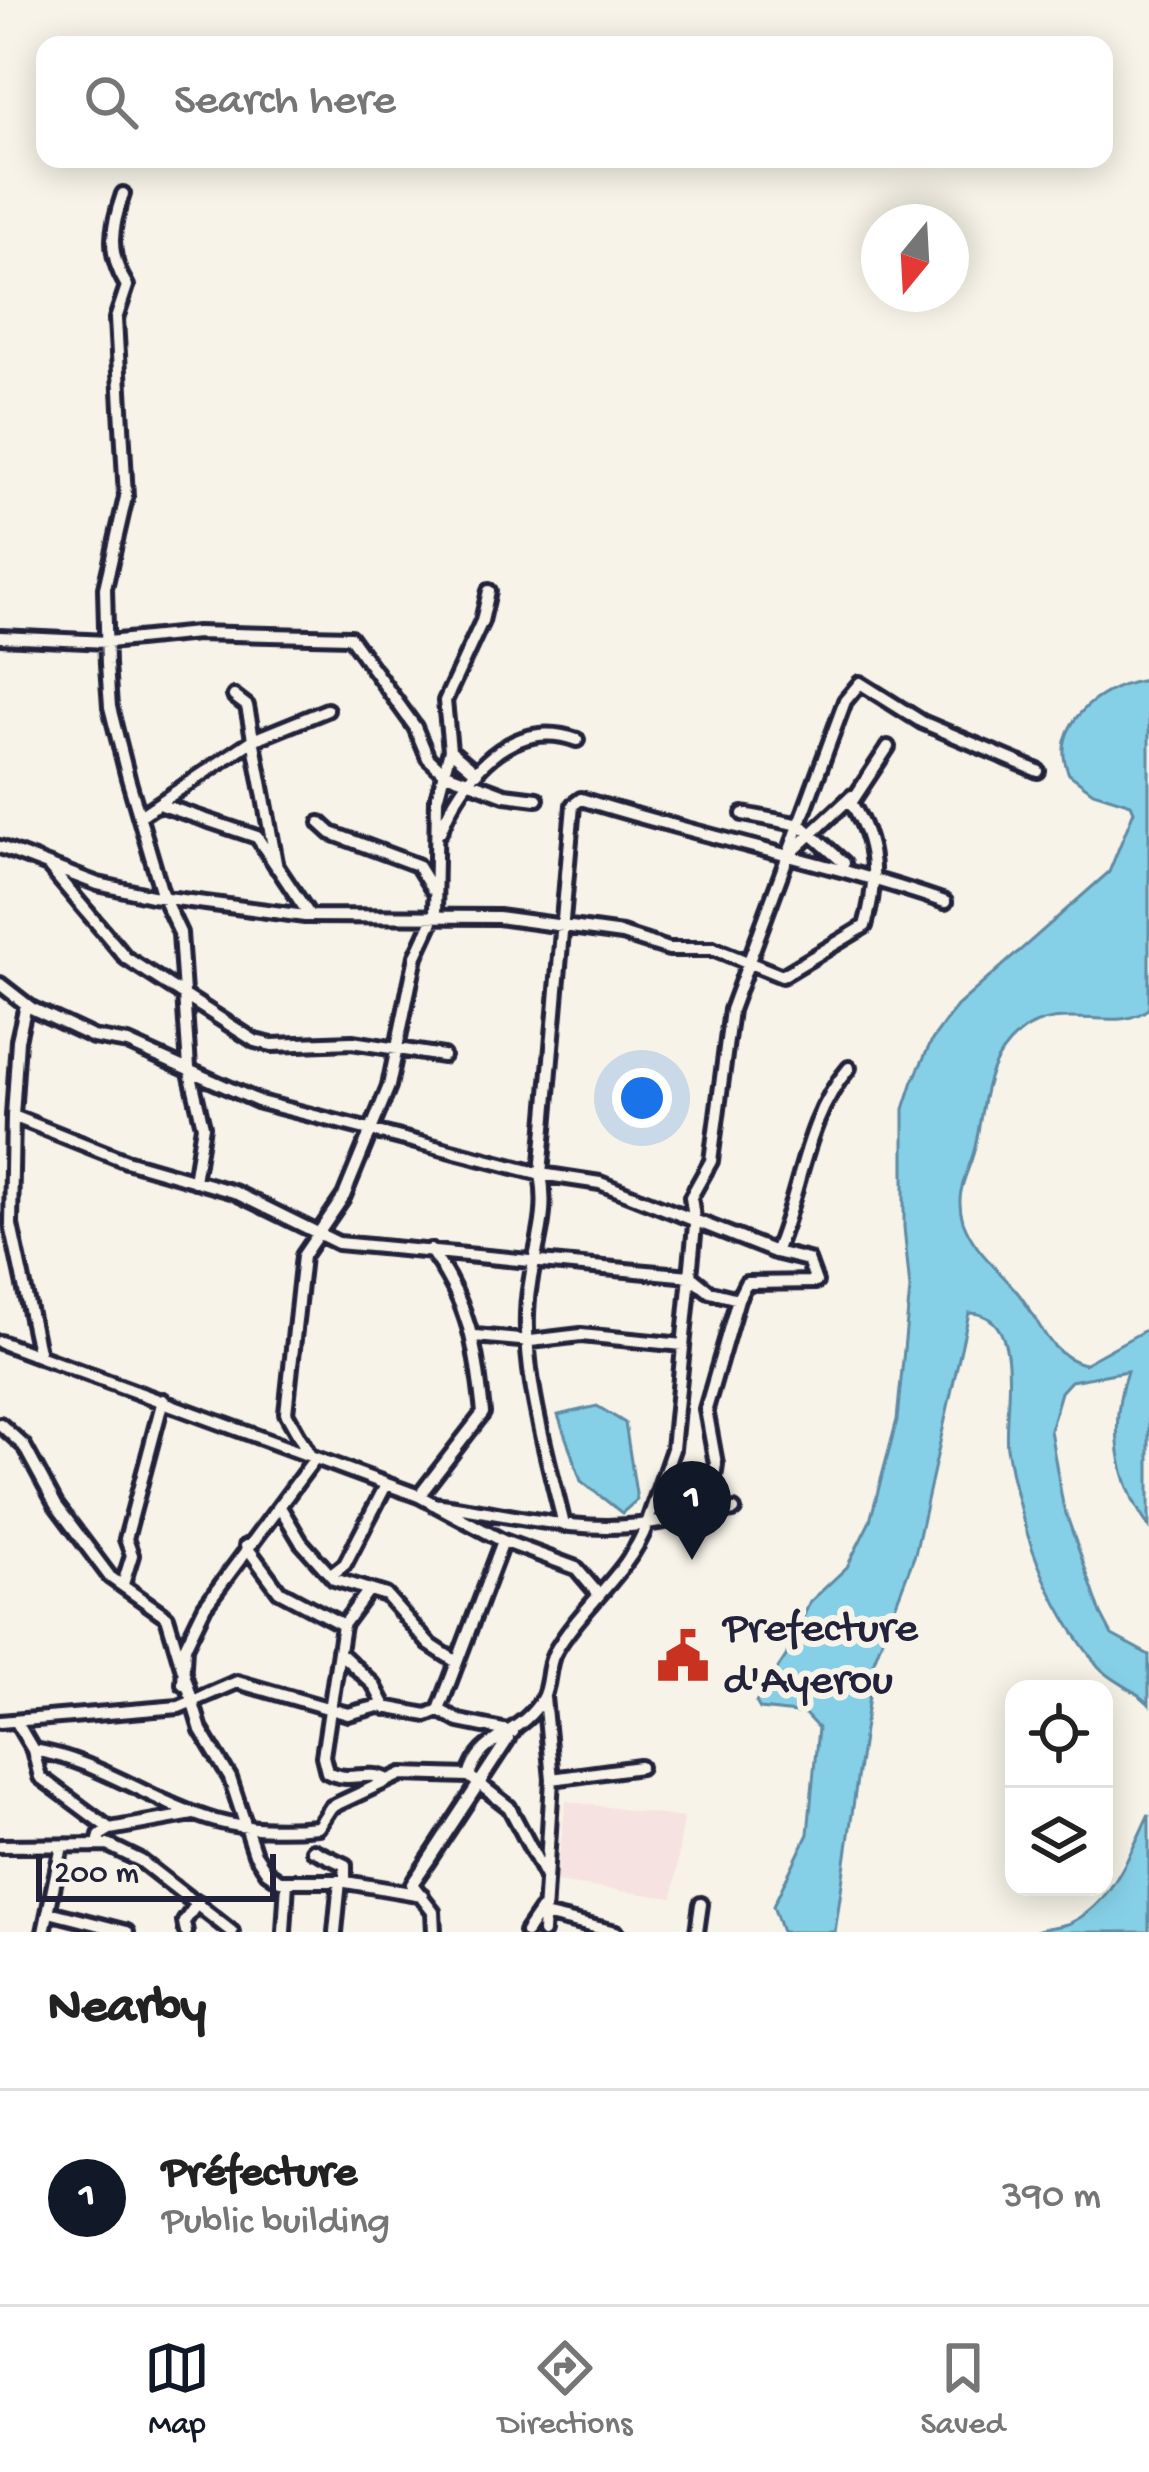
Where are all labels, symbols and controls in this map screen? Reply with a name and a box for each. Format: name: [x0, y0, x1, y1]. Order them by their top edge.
search box: [36, 36, 1113, 168]
icon: search: [78, 69, 144, 135]
text: Search here: [174, 76, 396, 129]
north arrow: [861, 204, 969, 312]
your location: [612, 1068, 672, 1128]
pin: 1: [653, 1461, 731, 1560]
place label: Prefecture d'Ayerou: [721, 1604, 919, 1709]
public building icon: Prefecture d'Ayerou: [654, 1627, 712, 1685]
map controls: [1005, 1680, 1113, 1896]
button: locate: [1005, 1680, 1113, 1788]
button: layers: [1005, 1788, 1113, 1896]
scale bar: [36, 1848, 276, 1901]
text: 200 m: [54, 1856, 139, 1894]
text: Nearby: [48, 1980, 206, 2040]
text: Préfecture: [162, 2148, 357, 2201]
text: 1: [79, 2175, 95, 2221]
text: 390 m: [1002, 2175, 1101, 2221]
text: Public building: [162, 2201, 390, 2247]
tab: Map: [144, 2335, 210, 2445]
tab: Directions: [498, 2335, 632, 2445]
tab: Saved: [920, 2335, 1005, 2445]

